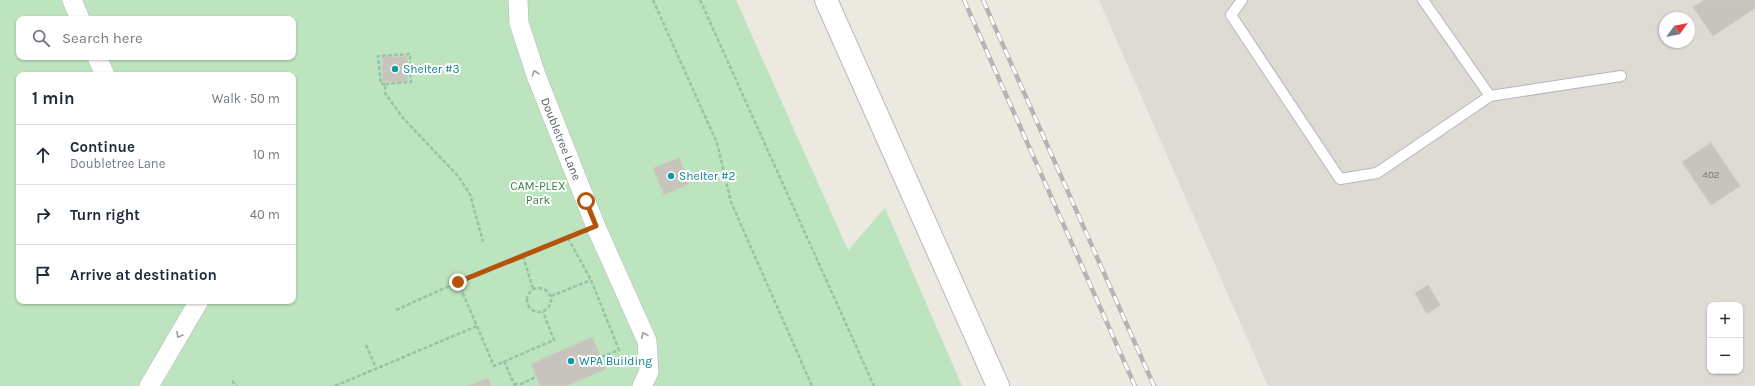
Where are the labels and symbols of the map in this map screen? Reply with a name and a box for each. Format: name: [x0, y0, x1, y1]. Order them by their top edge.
north arrow: [1659, 12, 1695, 48]
place label: Shelter #3: [403, 62, 459, 76]
marker: Shelter #3: [390, 64, 400, 74]
one-way arrow: [532, 69, 540, 76]
street label: Doubletree Lane: [538, 96, 584, 182]
place label: Shelter #2: [679, 169, 735, 183]
house number: 402: [1702, 169, 1720, 181]
marker: Shelter #2: [666, 171, 676, 181]
park label: CAM-PLEX Park: [510, 179, 566, 207]
route start: [577, 192, 595, 210]
route end: [449, 273, 467, 291]
one-way arrow: [176, 331, 183, 338]
one-way arrow: [641, 332, 649, 339]
place label: WPA Building: [579, 354, 652, 368]
marker: WPA Building: [566, 356, 576, 366]

